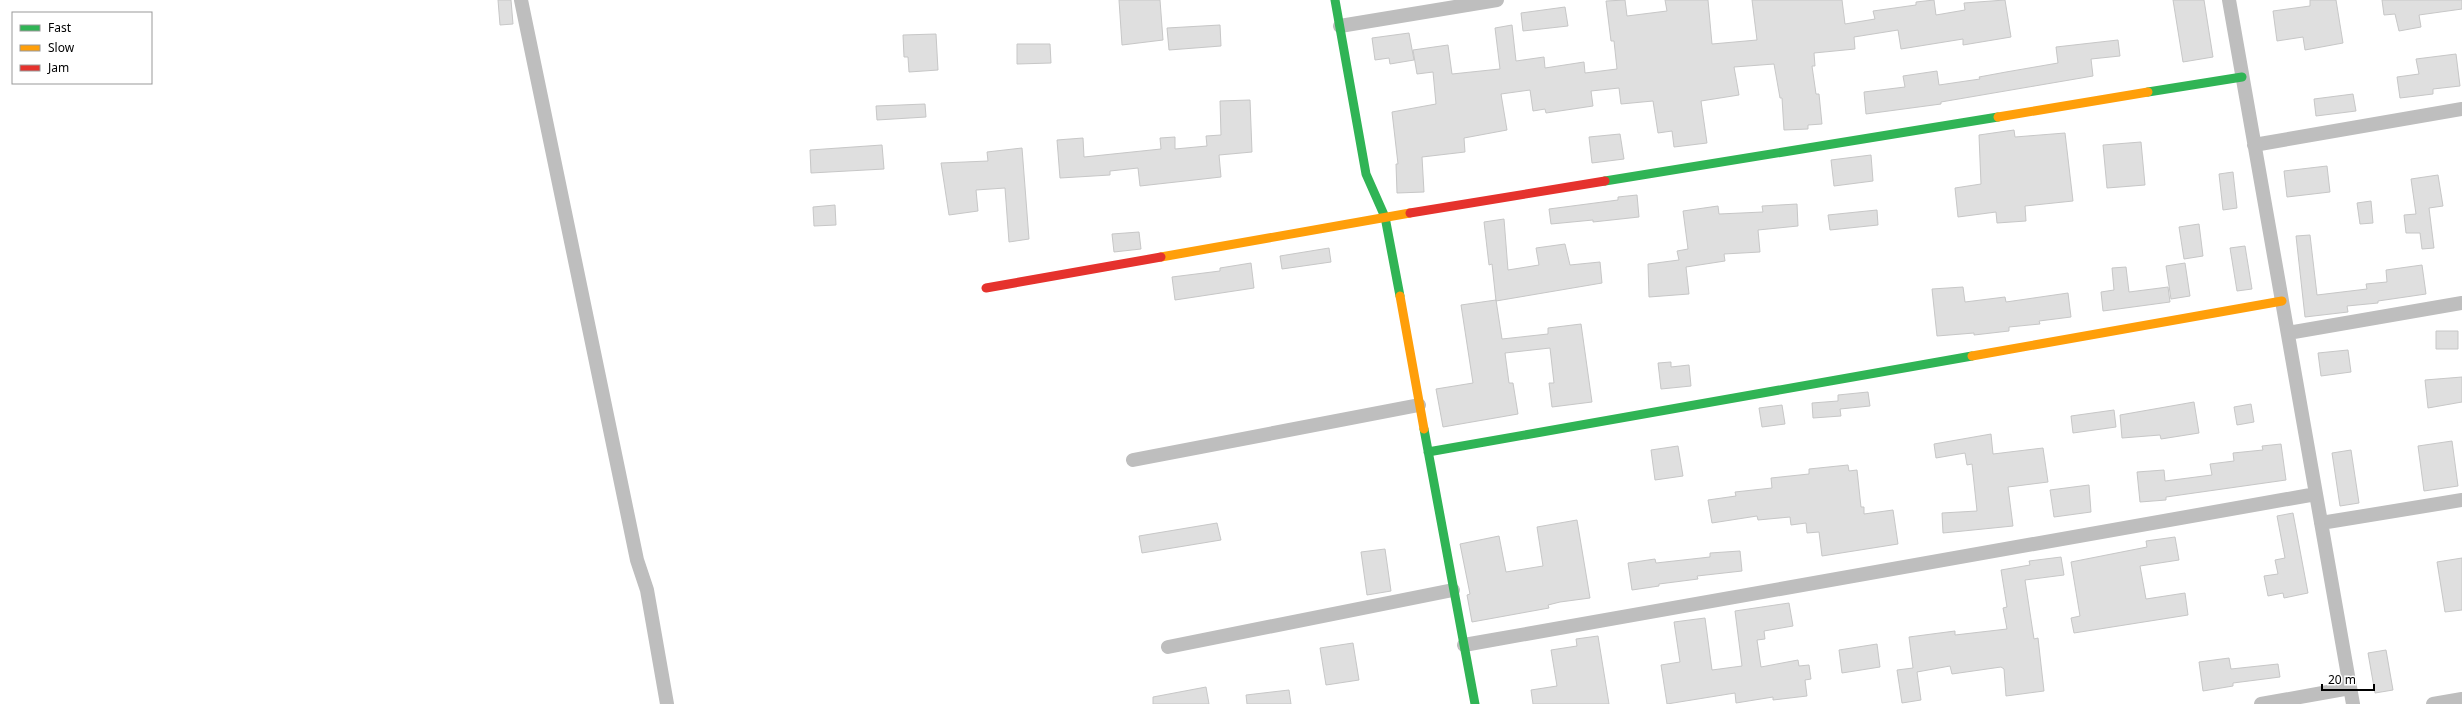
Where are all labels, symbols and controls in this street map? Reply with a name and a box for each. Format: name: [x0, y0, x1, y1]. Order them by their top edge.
legend: [12, 12, 152, 84]
text: Fast: [48, 19, 72, 36]
text: Slow: [48, 39, 75, 56]
text: Jam: [47, 59, 69, 76]
scale bar: [2322, 666, 2374, 692]
text: 20 m: [2328, 671, 2356, 688]

